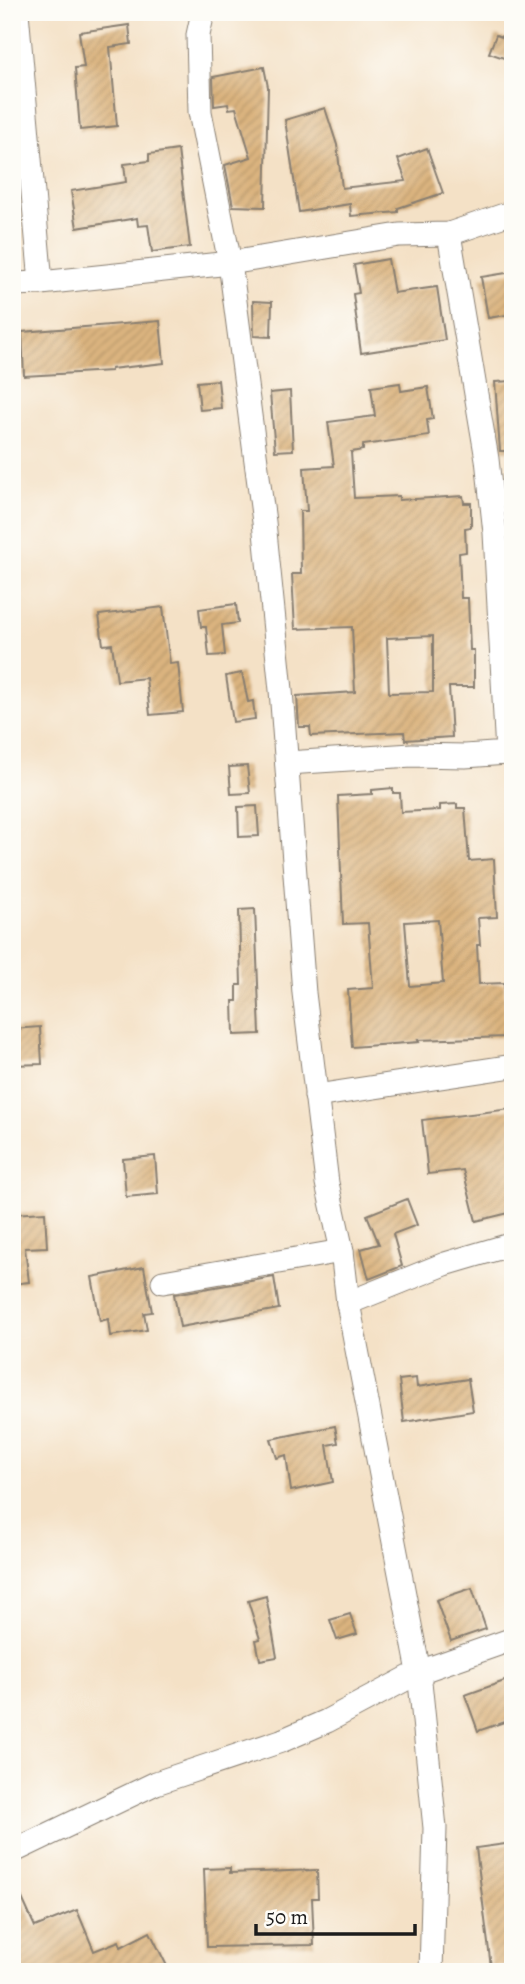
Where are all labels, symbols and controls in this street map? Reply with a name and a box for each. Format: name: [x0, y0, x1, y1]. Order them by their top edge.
scale bar: [256, 1893, 415, 1937]
text: 50 m: [266, 1903, 308, 1931]

